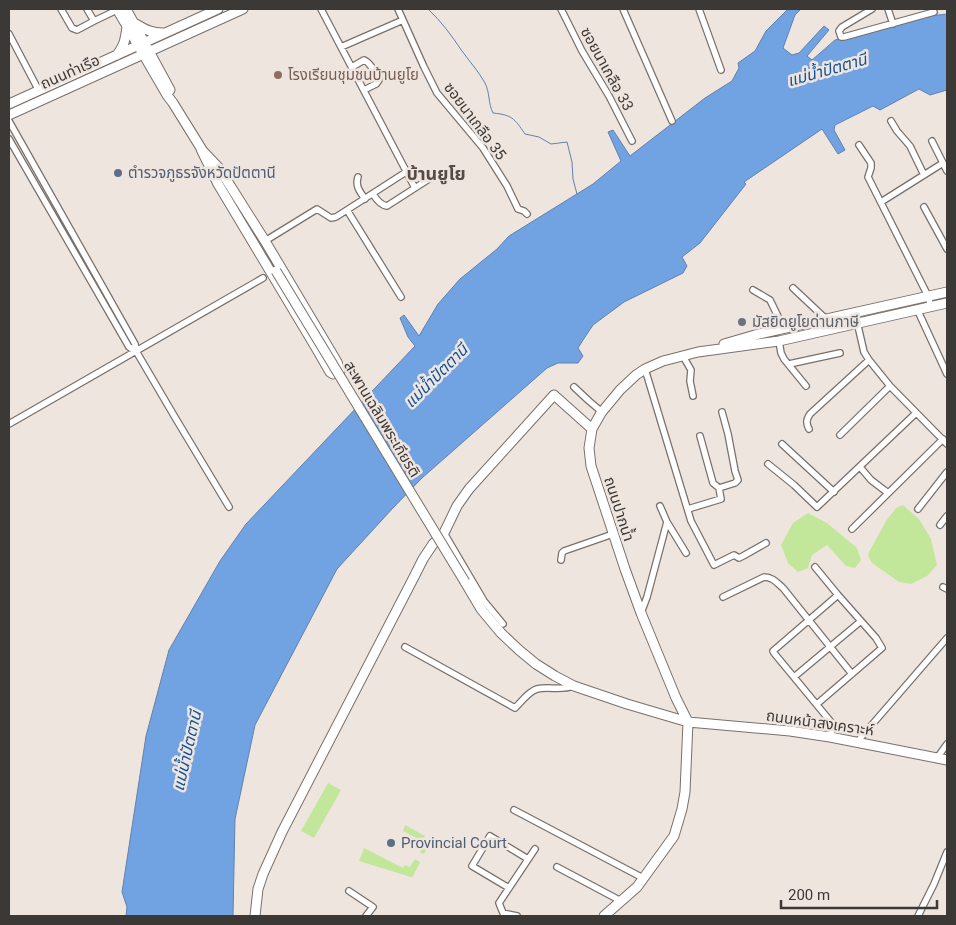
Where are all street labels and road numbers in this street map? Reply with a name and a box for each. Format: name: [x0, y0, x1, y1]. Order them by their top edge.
street label: ซอยนาเกลือ 33: [577, 24, 637, 114]
street label: ถนนท่าเรือ: [38, 51, 102, 93]
street label: ซอยนาเกลือ 35: [440, 79, 510, 163]
street label: สะพานเฉลิมพระเกียรติ: [340, 358, 424, 480]
street label: ถนนปากน้ำ: [600, 474, 640, 544]
street label: ถนนหน้าสงเคราะห์: [765, 707, 876, 740]

